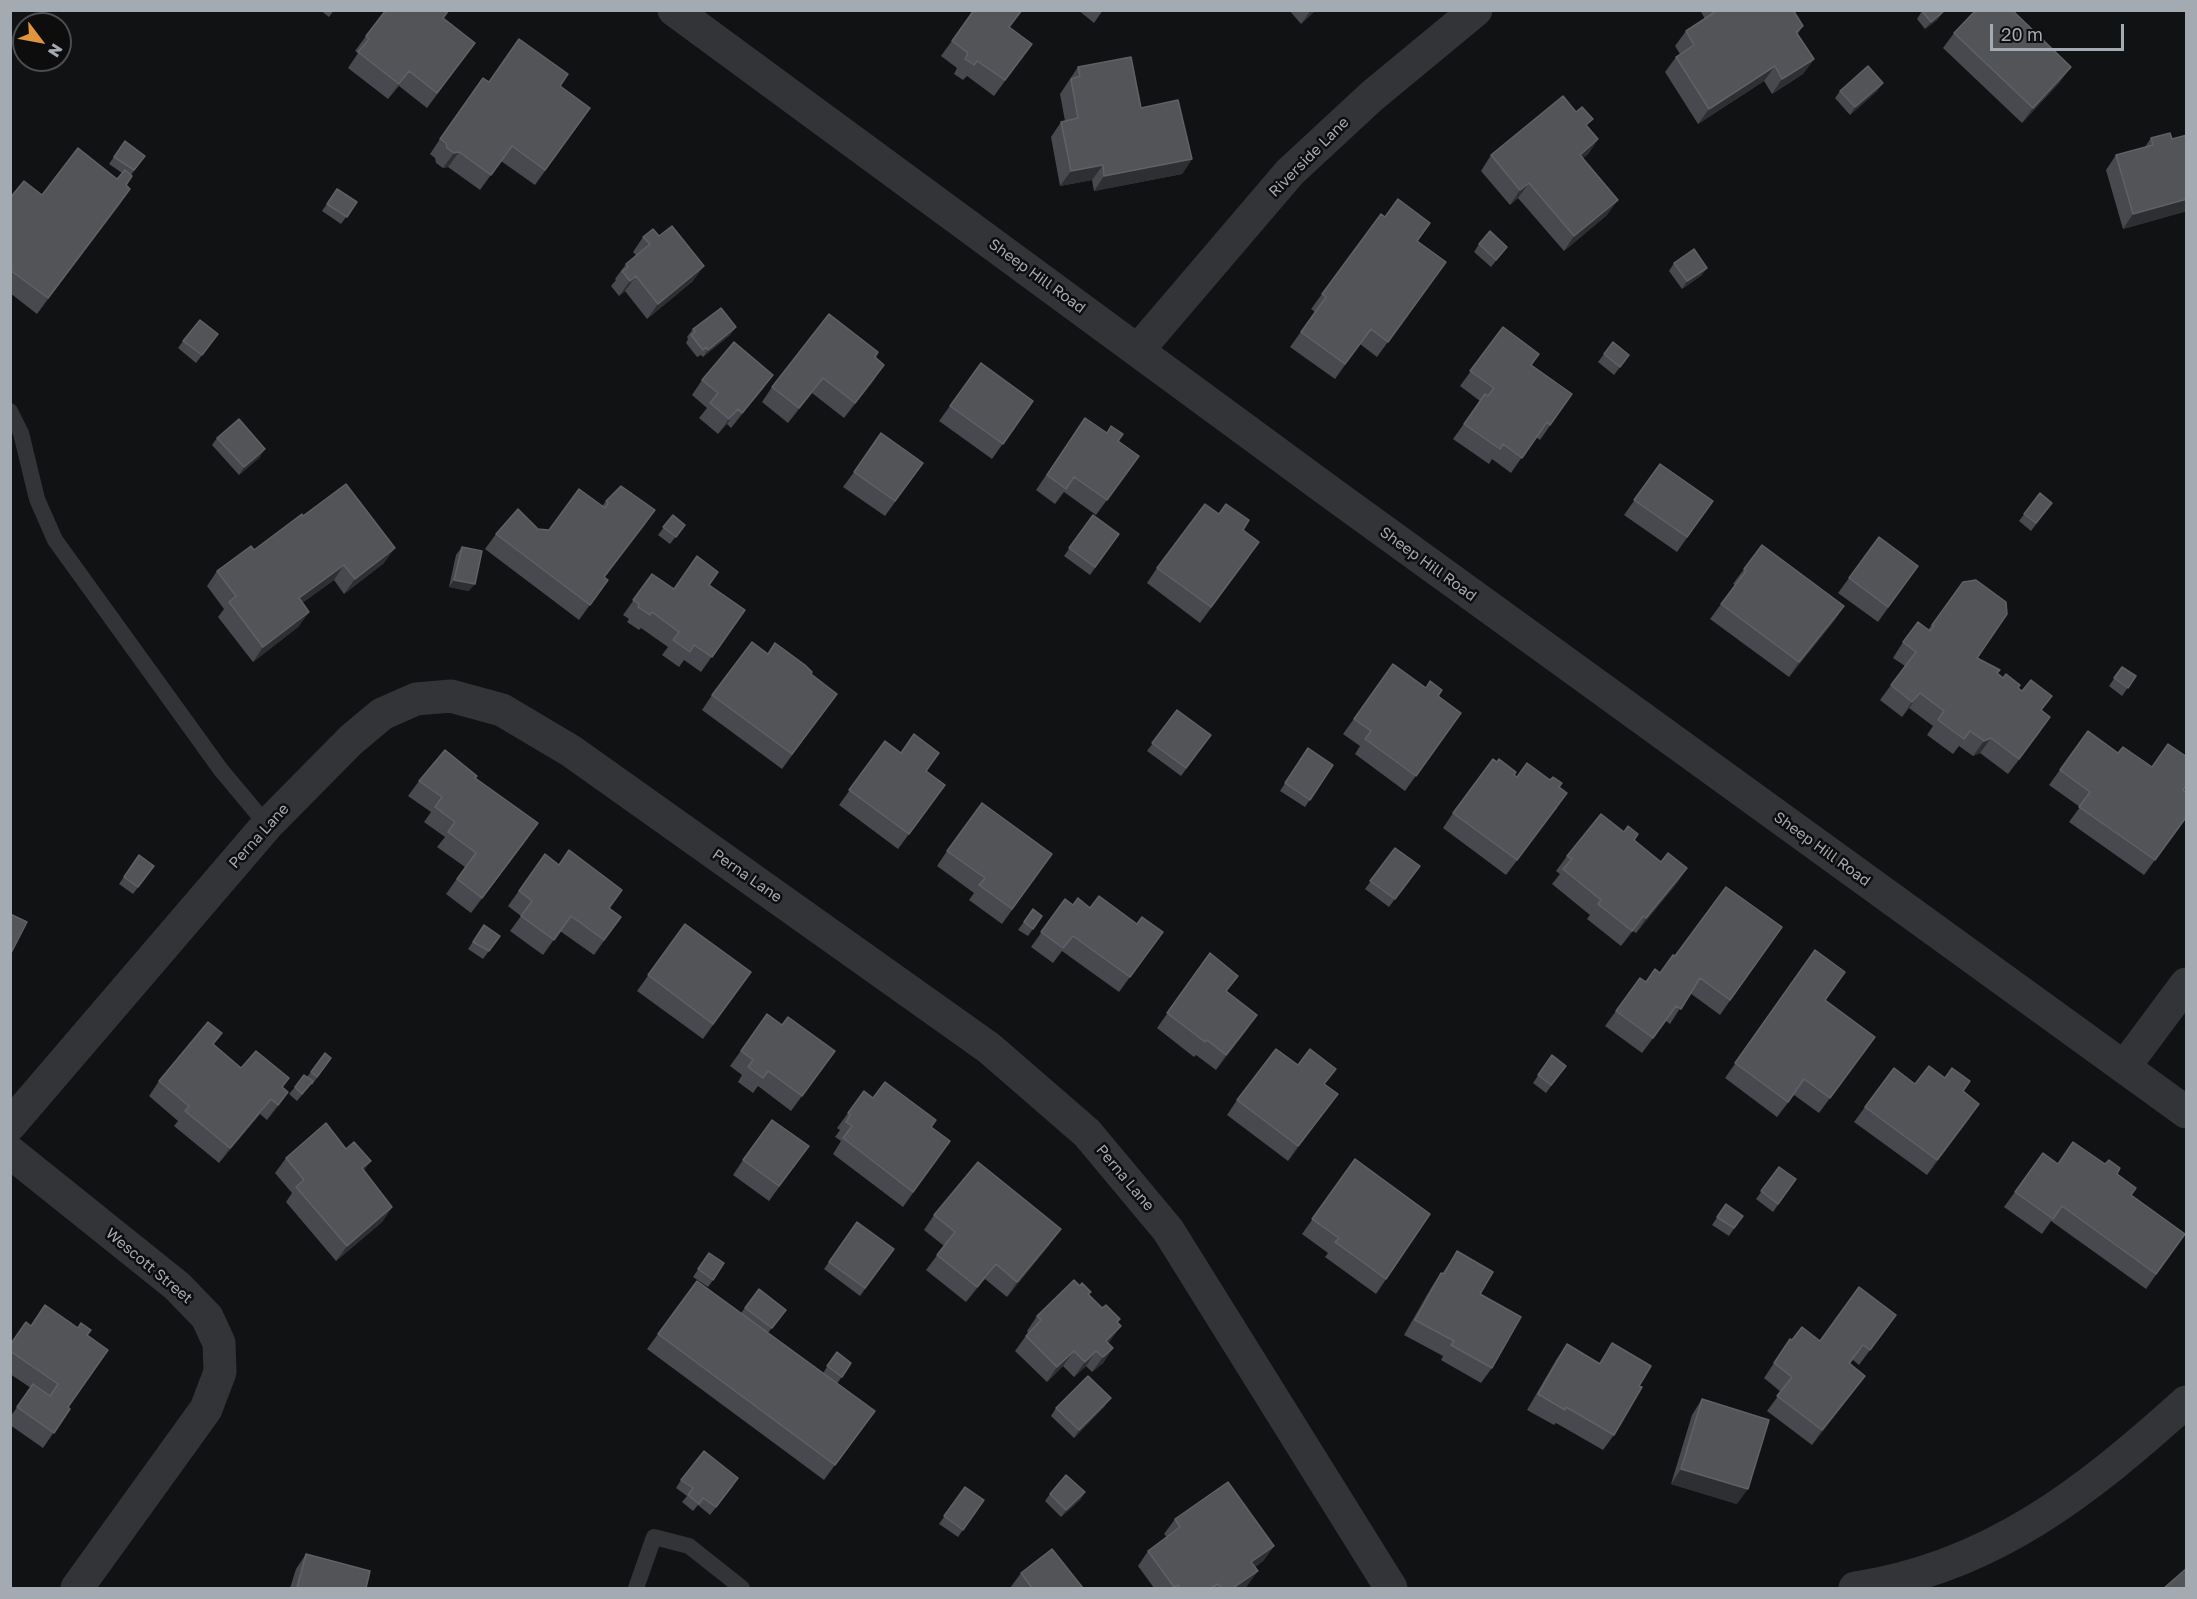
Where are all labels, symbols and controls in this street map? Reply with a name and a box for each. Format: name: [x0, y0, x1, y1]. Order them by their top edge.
north arrow: [12, 12, 72, 72]
scale bar: [1993, 12, 2126, 50]
text: 20 m: [2001, 23, 2043, 45]
text: N: [44, 40, 67, 61]
street label: Riverside Lane: [1265, 113, 1353, 201]
street label: Sheep Hill Road: [985, 235, 1089, 317]
street label: Sheep Hill Road: [1376, 523, 1480, 605]
street label: Perna Lane: [225, 800, 293, 872]
street label: Sheep Hill Road: [1770, 808, 1874, 890]
street label: Perna Lane: [709, 845, 785, 907]
street label: Perna Lane: [1092, 1141, 1158, 1215]
street label: Wescott Street: [102, 1225, 196, 1307]

